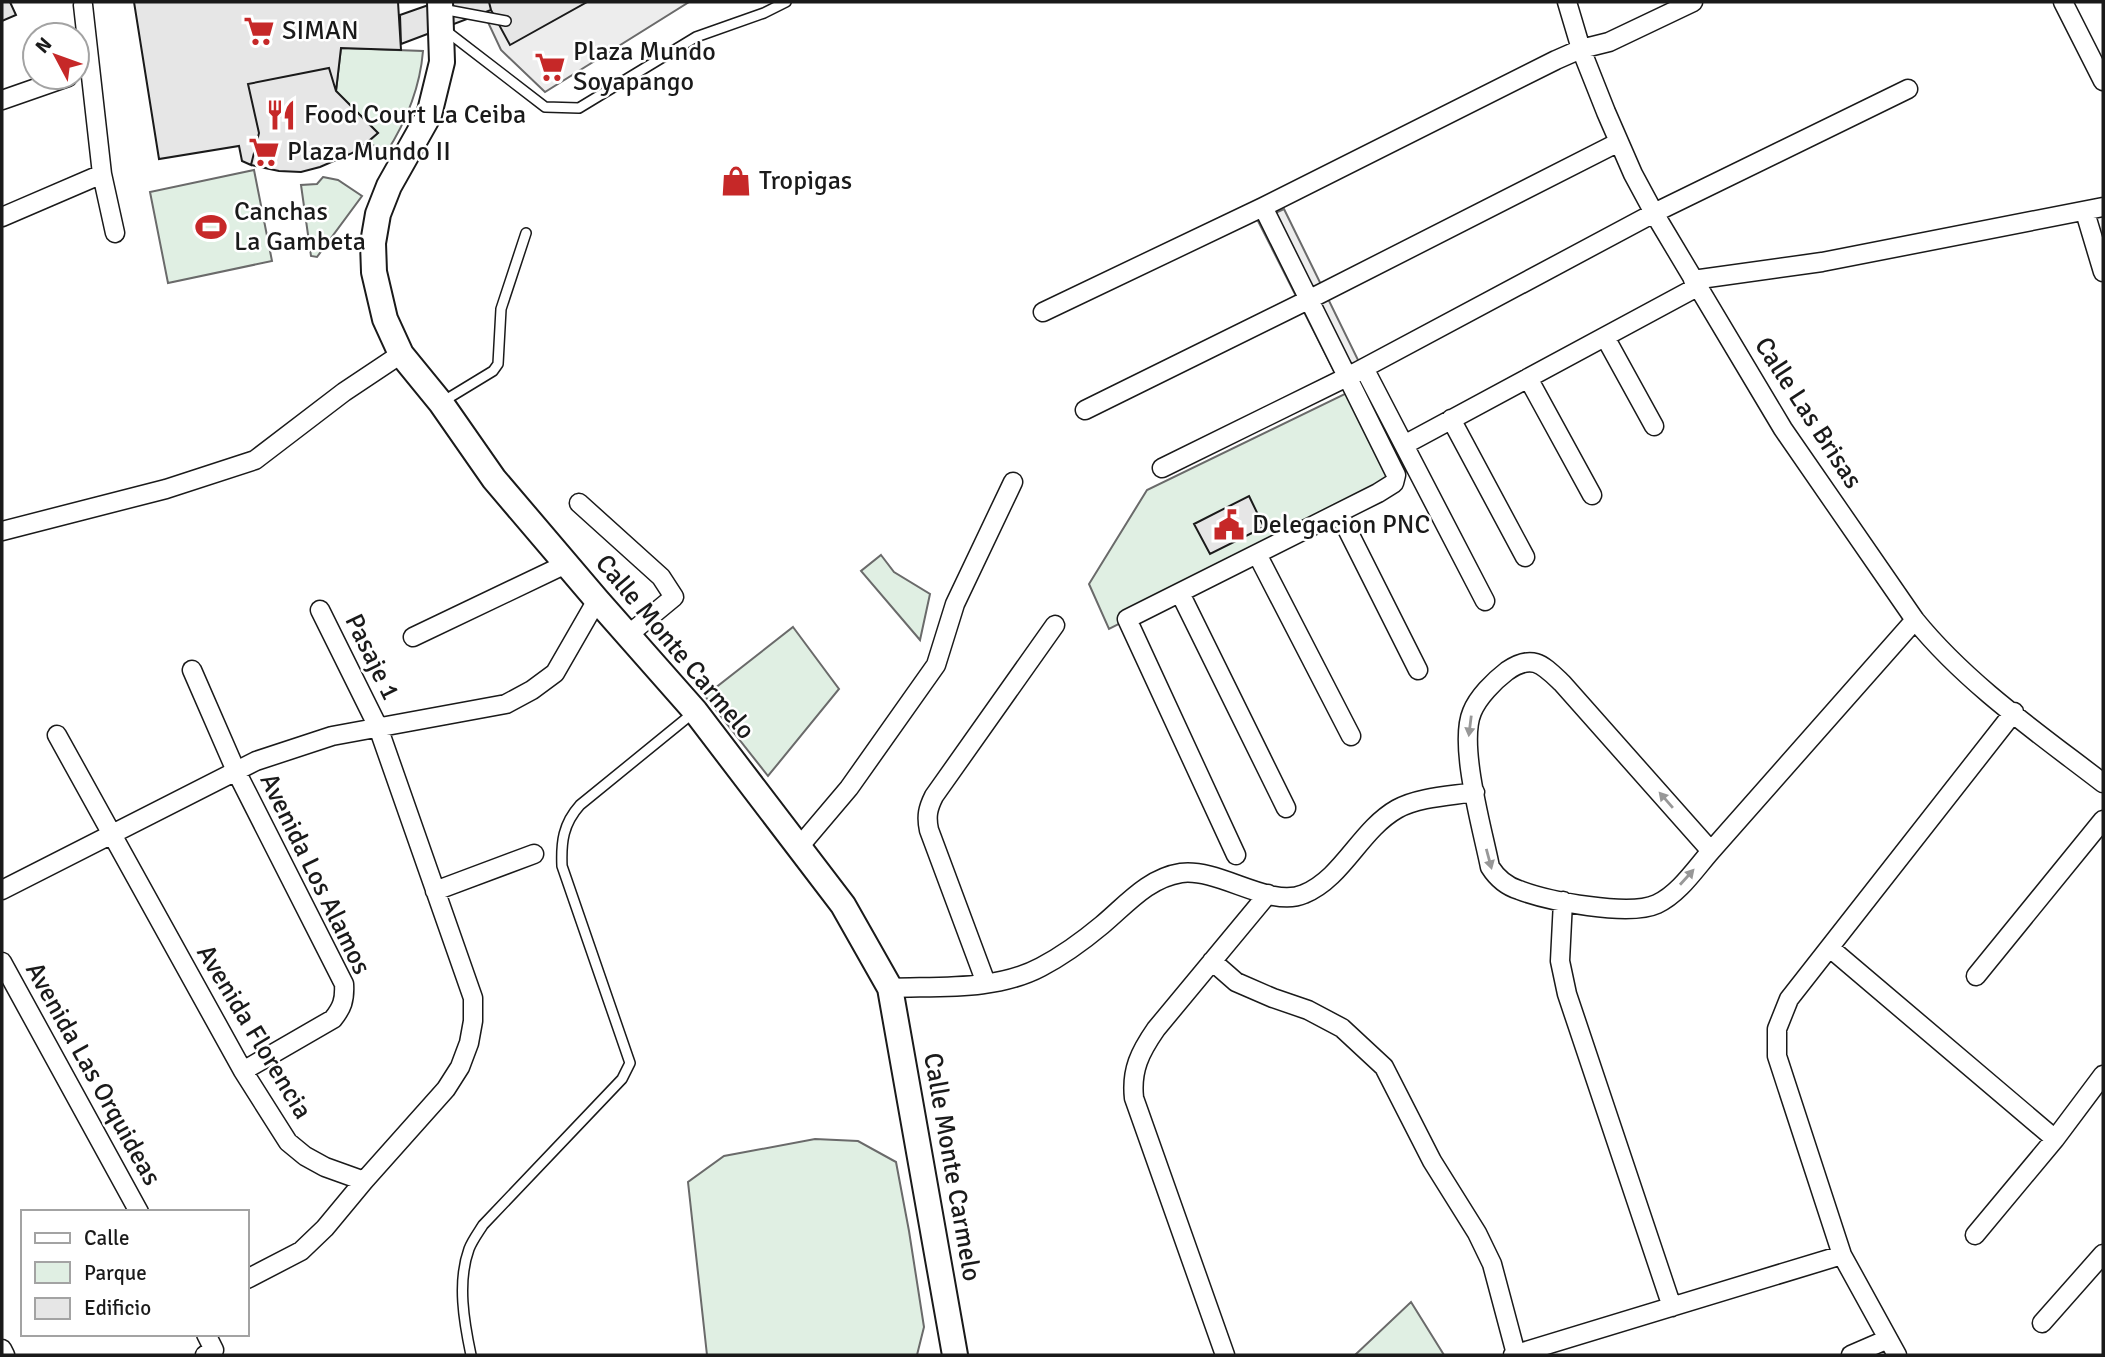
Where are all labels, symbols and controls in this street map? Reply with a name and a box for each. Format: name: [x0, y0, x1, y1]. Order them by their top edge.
supermarket icon: SIMAN: [242, 14, 276, 48]
place label: SIMAN: [282, 15, 359, 47]
north arrow: [21, 21, 91, 91]
text: N: [31, 33, 57, 58]
place label: Plaza Mundo Soyapango: [573, 36, 716, 98]
supermarket icon: Plaza Mundo Soyapango: [533, 50, 567, 84]
restaurant icon: Food Court La Ceiba: [264, 98, 298, 132]
place label: Food Court La Ceiba: [304, 99, 526, 131]
supermarket icon: Plaza Mundo II: [247, 135, 281, 169]
place label: Plaza Mundo II: [287, 136, 451, 168]
shop icon: Tropigas: [719, 164, 753, 198]
place label: Tropigas: [759, 165, 852, 197]
place label: Canchas La Gambeta: [234, 196, 366, 258]
sports icon: Canchas La Gambeta: [194, 210, 228, 244]
street label: Calle Las Brisas: [1747, 331, 1869, 495]
public building icon: Delegacion PNC: [1212, 508, 1246, 542]
place label: Delegacion PNC: [1252, 509, 1430, 541]
street label: Calle Monte Carmelo: [588, 548, 762, 746]
street label: Pasaje 1: [337, 609, 407, 705]
one-way arrow: [1464, 715, 1475, 737]
street label: Avenida Los Alamos: [253, 768, 377, 980]
one-way arrow: [1659, 791, 1674, 808]
one-way arrow: [1484, 848, 1495, 870]
one-way arrow: [1679, 868, 1695, 886]
street label: Avenida Florencia: [189, 939, 319, 1125]
street label: Avenida Las Orquideas: [18, 957, 168, 1191]
street label: Calle Monte Carmelo: [916, 1050, 988, 1284]
legend: [21, 1210, 248, 1336]
text: Calle: [84, 1225, 130, 1251]
text: Parque: [84, 1260, 147, 1286]
text: Edificio: [84, 1295, 151, 1321]

